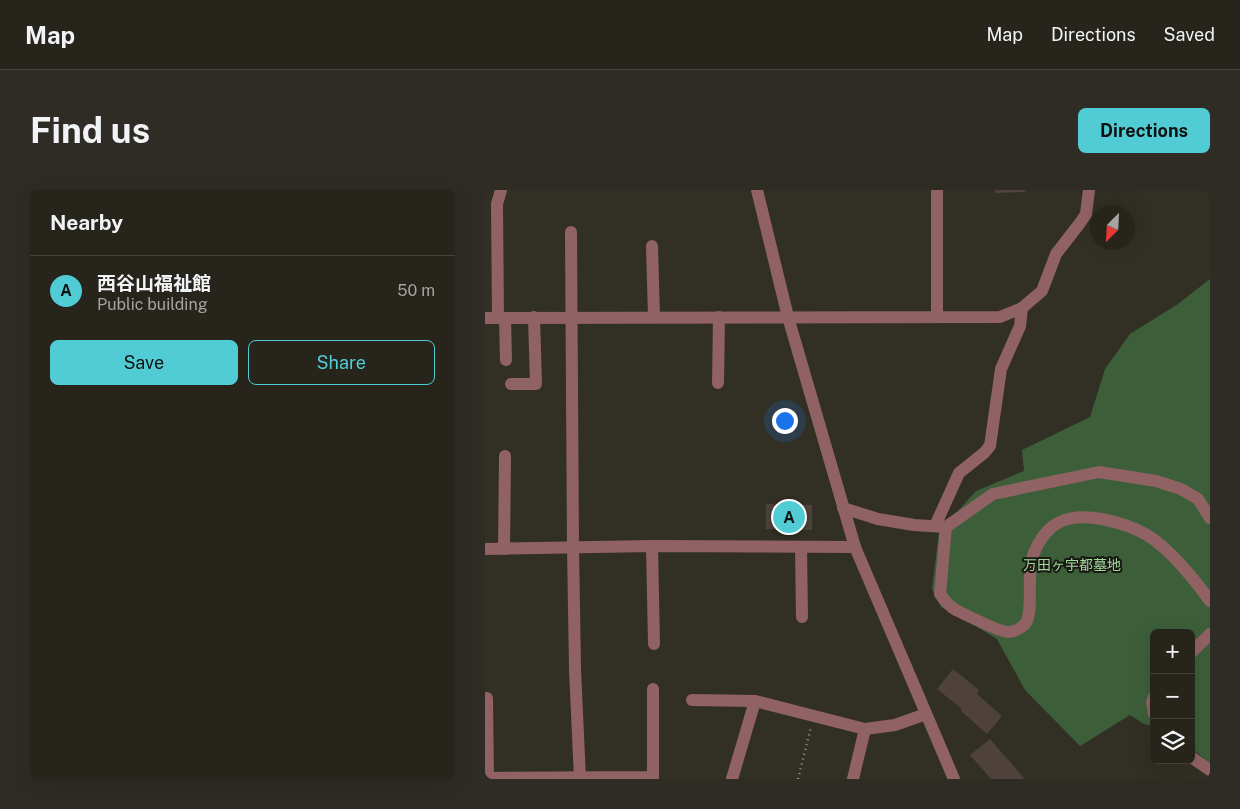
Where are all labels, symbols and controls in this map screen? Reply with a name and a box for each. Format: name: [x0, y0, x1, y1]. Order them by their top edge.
text: Map: [25, 21, 75, 49]
text: Map: [986, 24, 1023, 45]
text: Directions: [1051, 24, 1136, 45]
text: Saved: [1164, 24, 1215, 45]
button: Directions: [1078, 108, 1210, 153]
text: Find us: [30, 110, 150, 151]
north arrow: [1090, 205, 1135, 250]
text: Nearby: [50, 210, 123, 235]
text: 西谷山福祉館: [97, 272, 211, 294]
text: A: [60, 281, 72, 300]
text: 50 m: [397, 281, 435, 300]
text: Public building: [97, 295, 208, 314]
button: Save: [50, 340, 238, 385]
button: Share: [248, 340, 435, 385]
your location: [772, 408, 798, 434]
pin: A: [773, 498, 805, 536]
park label: 万田ヶ宇都墓地: [1023, 557, 1121, 573]
map controls: [1150, 629, 1195, 764]
button: +: [1150, 629, 1195, 674]
button: −: [1150, 674, 1195, 719]
button: layers: [1150, 719, 1195, 764]

